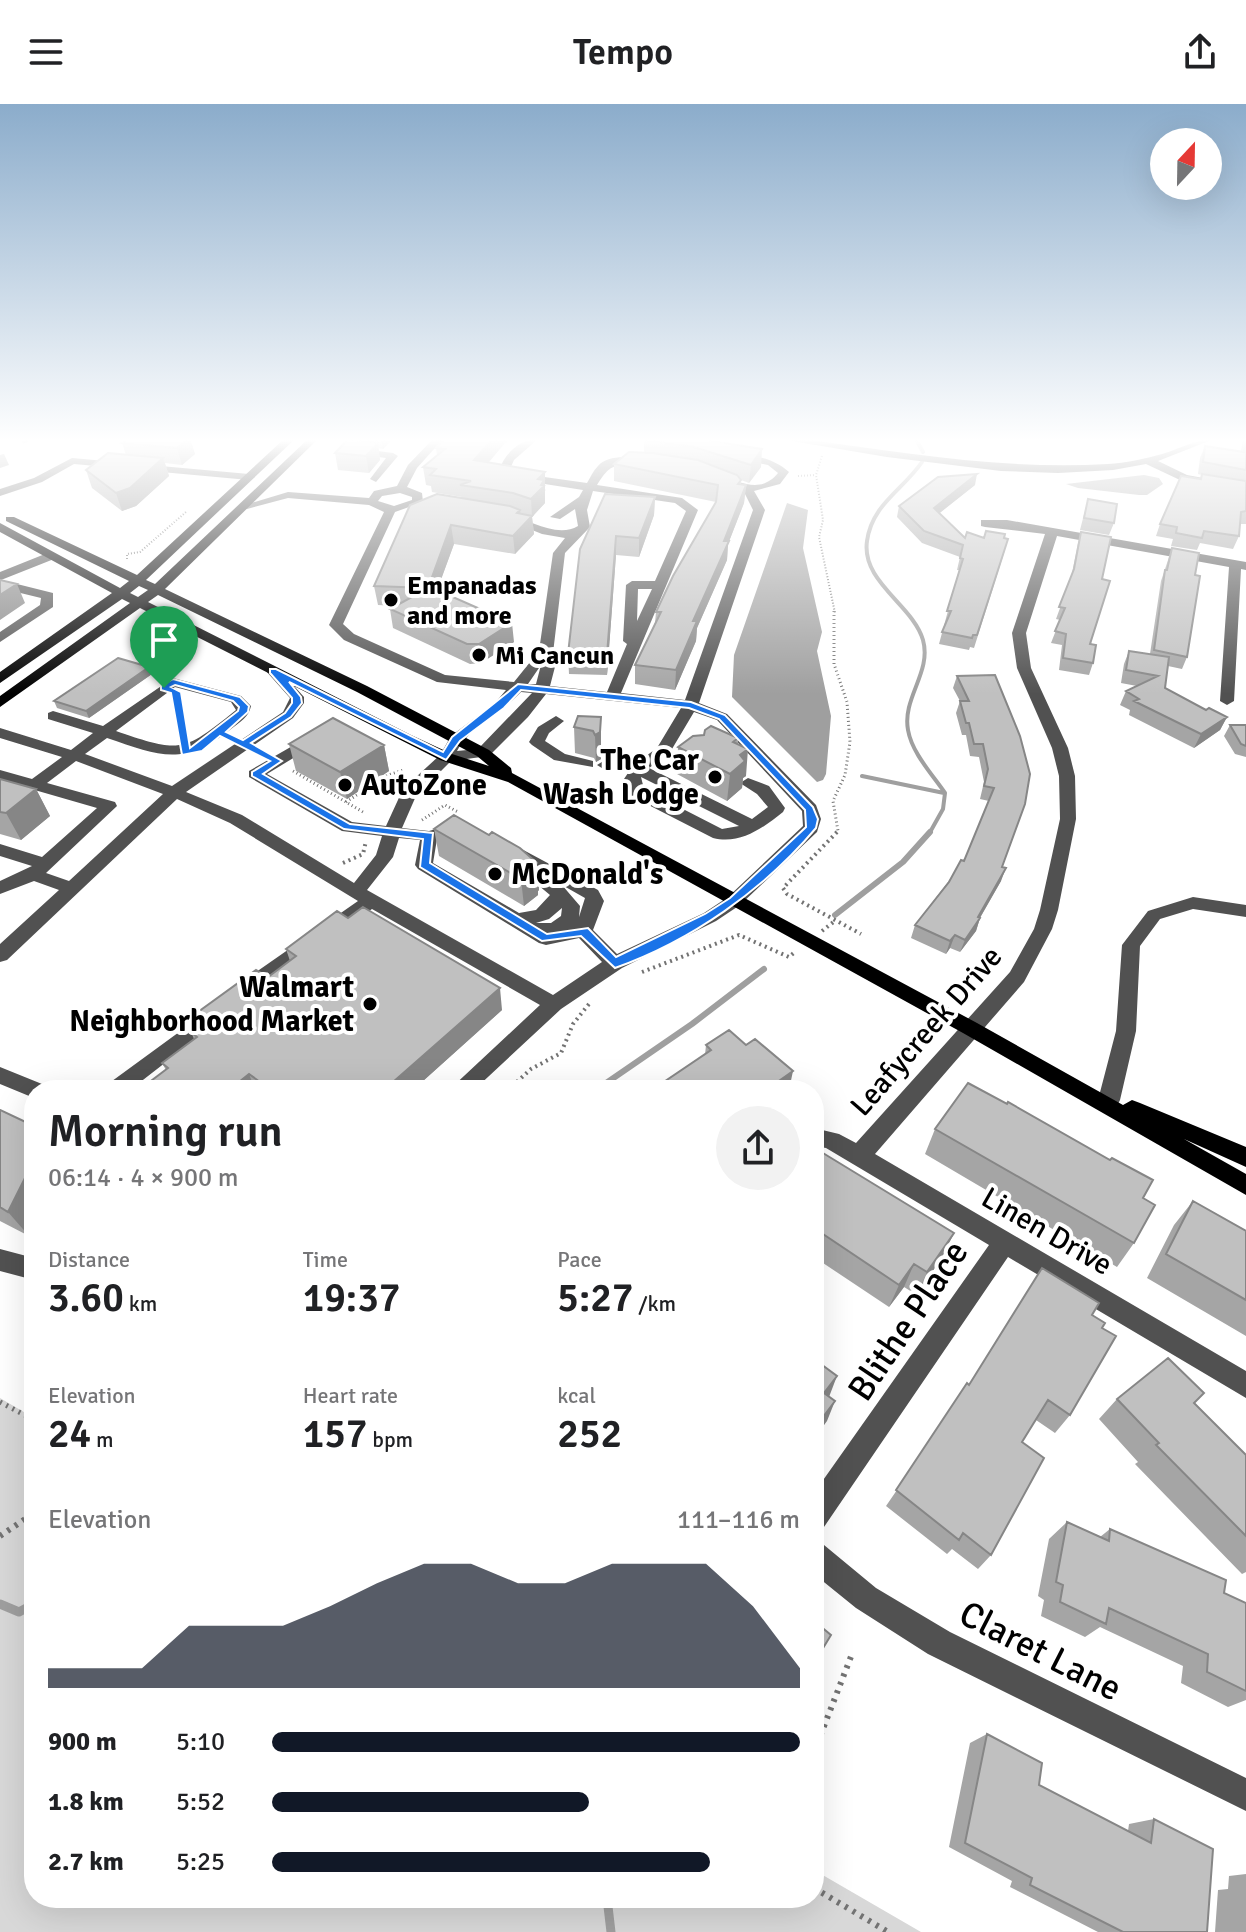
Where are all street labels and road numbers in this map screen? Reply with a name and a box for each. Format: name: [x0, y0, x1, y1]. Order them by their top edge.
street label: Leafycreek Drive: [843, 939, 1010, 1124]
street label: Linen Drive: [975, 1179, 1119, 1284]
street label: Blithe Place: [838, 1232, 978, 1410]
street label: Claret Lane: [952, 1591, 1129, 1711]

